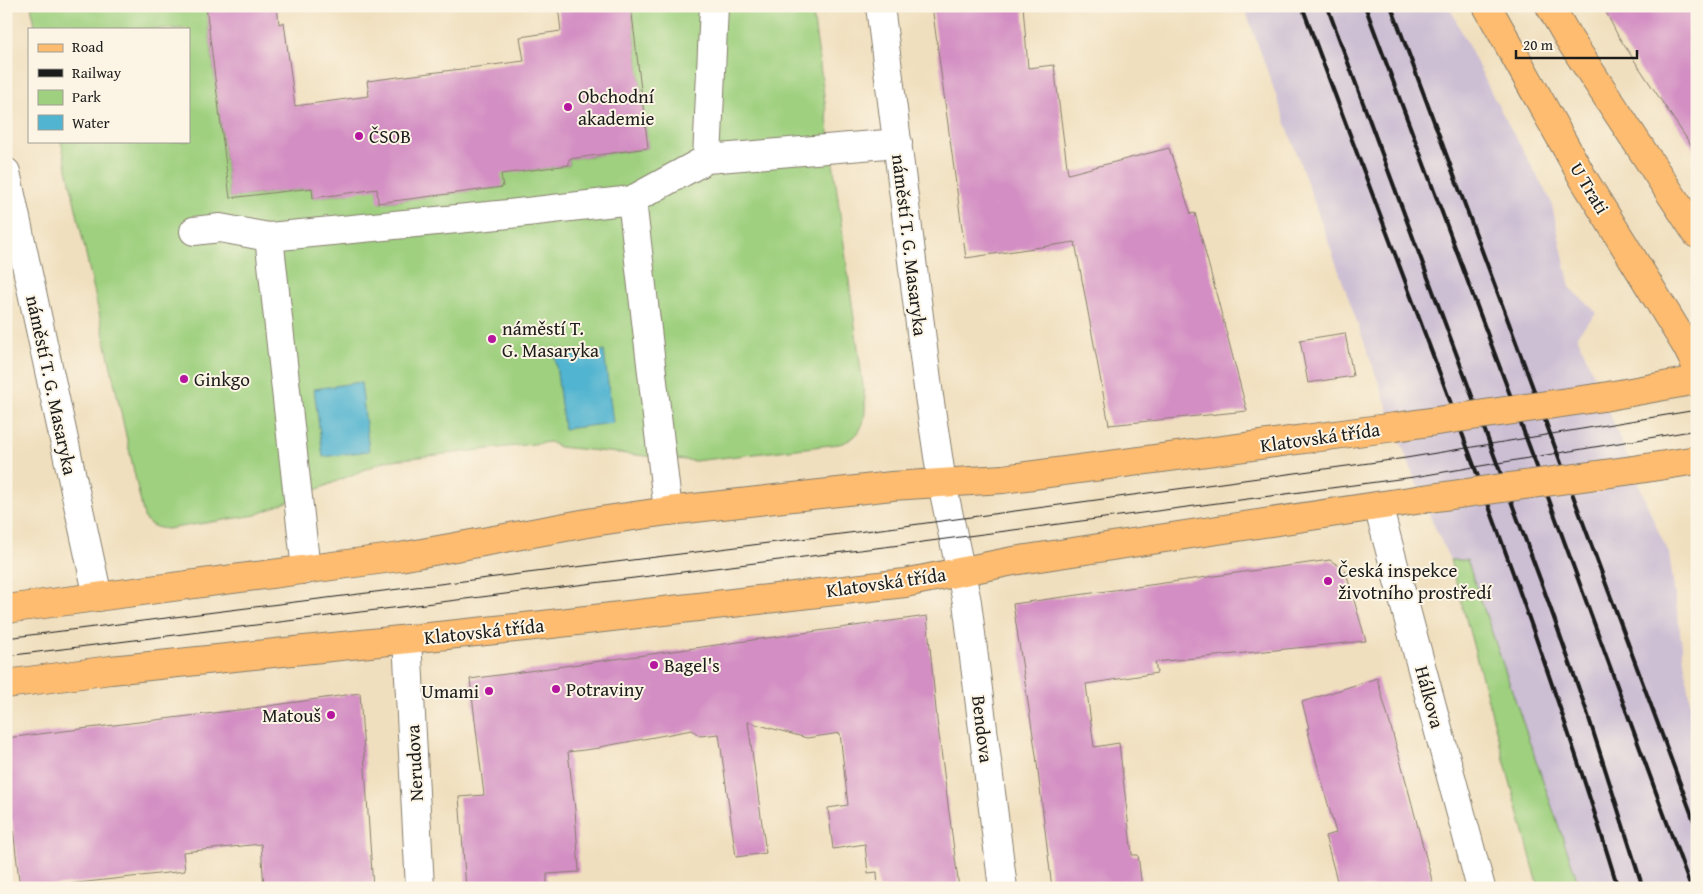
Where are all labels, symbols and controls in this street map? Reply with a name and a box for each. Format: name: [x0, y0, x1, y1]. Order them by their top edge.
legend: [28, 28, 190, 142]
scale bar: [1516, 28, 1637, 60]
text: 20 m: [1523, 34, 1554, 55]
text: Road: [72, 36, 103, 57]
text: Railway: [72, 62, 122, 83]
place label: Obchodní akademie: [578, 82, 655, 132]
text: Park: [72, 86, 101, 107]
marker: Obchodní akademie: [562, 101, 574, 113]
text: Water: [72, 112, 110, 133]
place label: ČSOB: [369, 122, 411, 150]
marker: ČSOB: [353, 130, 365, 142]
street label: náměstí T. G. Masaryka: [885, 152, 935, 338]
street label: U Trati: [1564, 157, 1616, 219]
street label: náměstí T. G. Masaryka: [19, 293, 85, 477]
place label: náměstí T. G. Masaryka: [502, 314, 599, 364]
marker: náměstí T. G. Masaryka: [486, 333, 498, 345]
place label: Ginkgo: [194, 365, 250, 393]
marker: Ginkgo: [178, 373, 190, 385]
street label: Klatovská třída: [1258, 415, 1382, 459]
place label: Česká inspekce životního prostředí: [1338, 556, 1492, 606]
street label: Klatovská třída: [824, 560, 948, 604]
marker: Česká inspekce životního prostředí: [1322, 575, 1334, 587]
street label: Klatovská třída: [423, 611, 545, 651]
place label: Bagel's: [664, 651, 720, 679]
marker: Bagel's: [648, 659, 660, 671]
street label: Hálkova: [1408, 663, 1452, 731]
place label: Potraviny: [566, 675, 644, 703]
place label: Umami: [421, 677, 479, 705]
marker: Potraviny: [550, 683, 562, 695]
marker: Umami: [483, 685, 495, 697]
street label: Bendova: [965, 694, 1001, 764]
place label: Matouš: [262, 701, 321, 729]
marker: Matouš: [325, 709, 337, 721]
street label: Nerudova: [398, 724, 430, 802]

